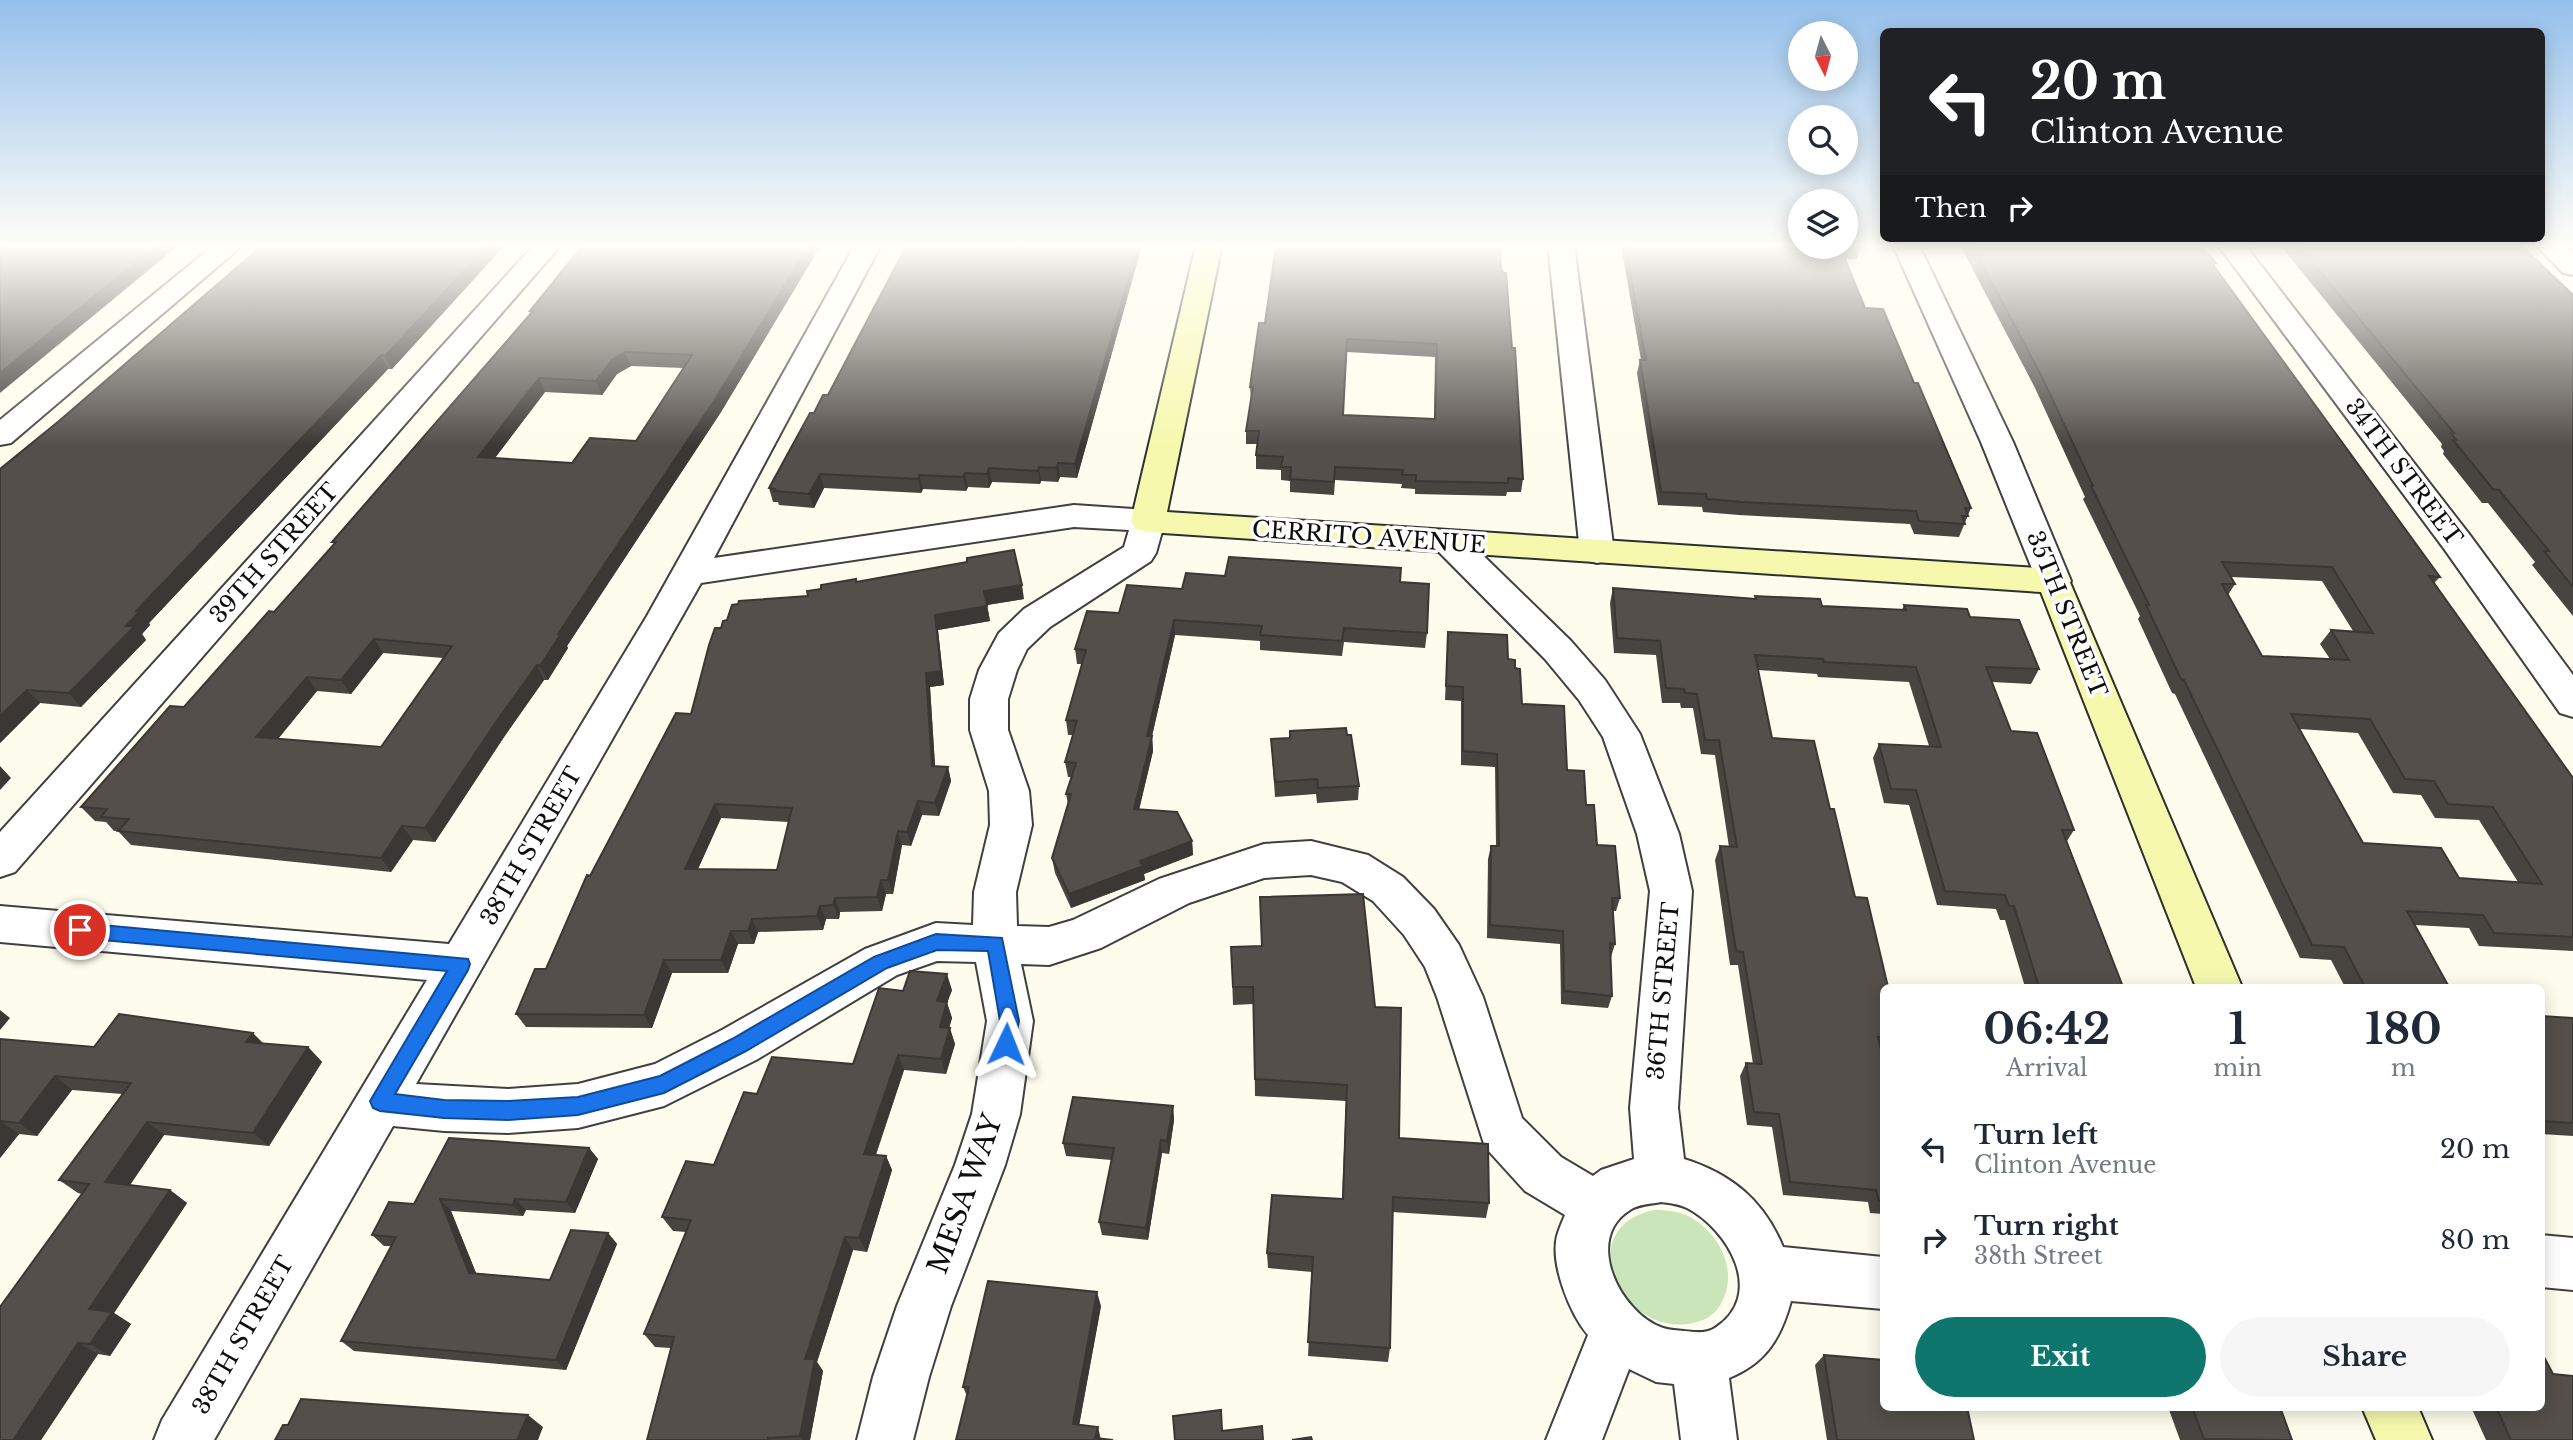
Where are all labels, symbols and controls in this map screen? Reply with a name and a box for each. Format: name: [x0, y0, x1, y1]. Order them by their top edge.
north arrow: [1788, 21, 1858, 91]
map controls: [1788, 21, 1858, 259]
text: 20 m: [2030, 51, 2166, 112]
icon: left: [1915, 56, 2006, 147]
button: search: [1788, 105, 1858, 175]
text: Clinton Avenue: [2030, 112, 2284, 152]
button: layers: [1788, 189, 1858, 259]
icon: right: [2001, 189, 2039, 227]
text: Then: [1915, 192, 1987, 224]
street label: 34TH STREET: [2340, 393, 2469, 551]
street label: 39TH STREET: [204, 477, 344, 629]
street label: CERRITO AVENUE: [1251, 515, 1487, 559]
street label: 35TH STREET: [2021, 527, 2113, 702]
street label: 38TH STREET: [474, 762, 588, 930]
pin: [50, 900, 110, 960]
street label: 36TH STREET: [1641, 900, 1685, 1081]
icon: arrive: [61, 911, 99, 949]
text: 06:42: [1983, 1003, 2110, 1055]
text: 1: [2229, 1003, 2247, 1055]
text: 180: [2365, 1003, 2442, 1055]
position arrow: [969, 1007, 1043, 1081]
text: Arrival: [2006, 1054, 2087, 1082]
text: min: [2214, 1054, 2262, 1082]
text: m: [2391, 1054, 2416, 1082]
street label: MESA WAY: [920, 1109, 1010, 1278]
text: Turn left: [1974, 1119, 2098, 1151]
icon: left: [1915, 1130, 1953, 1168]
text: 20 m: [2440, 1133, 2510, 1165]
text: Clinton Avenue: [1974, 1151, 2156, 1179]
text: Turn right: [1974, 1210, 2119, 1242]
icon: right: [1915, 1221, 1953, 1259]
text: 80 m: [2440, 1224, 2510, 1256]
text: 38th Street: [1974, 1242, 2102, 1270]
street label: 38TH STREET: [186, 1251, 300, 1419]
button: Exit: [1915, 1317, 2206, 1397]
button: Share: [2220, 1317, 2510, 1397]

